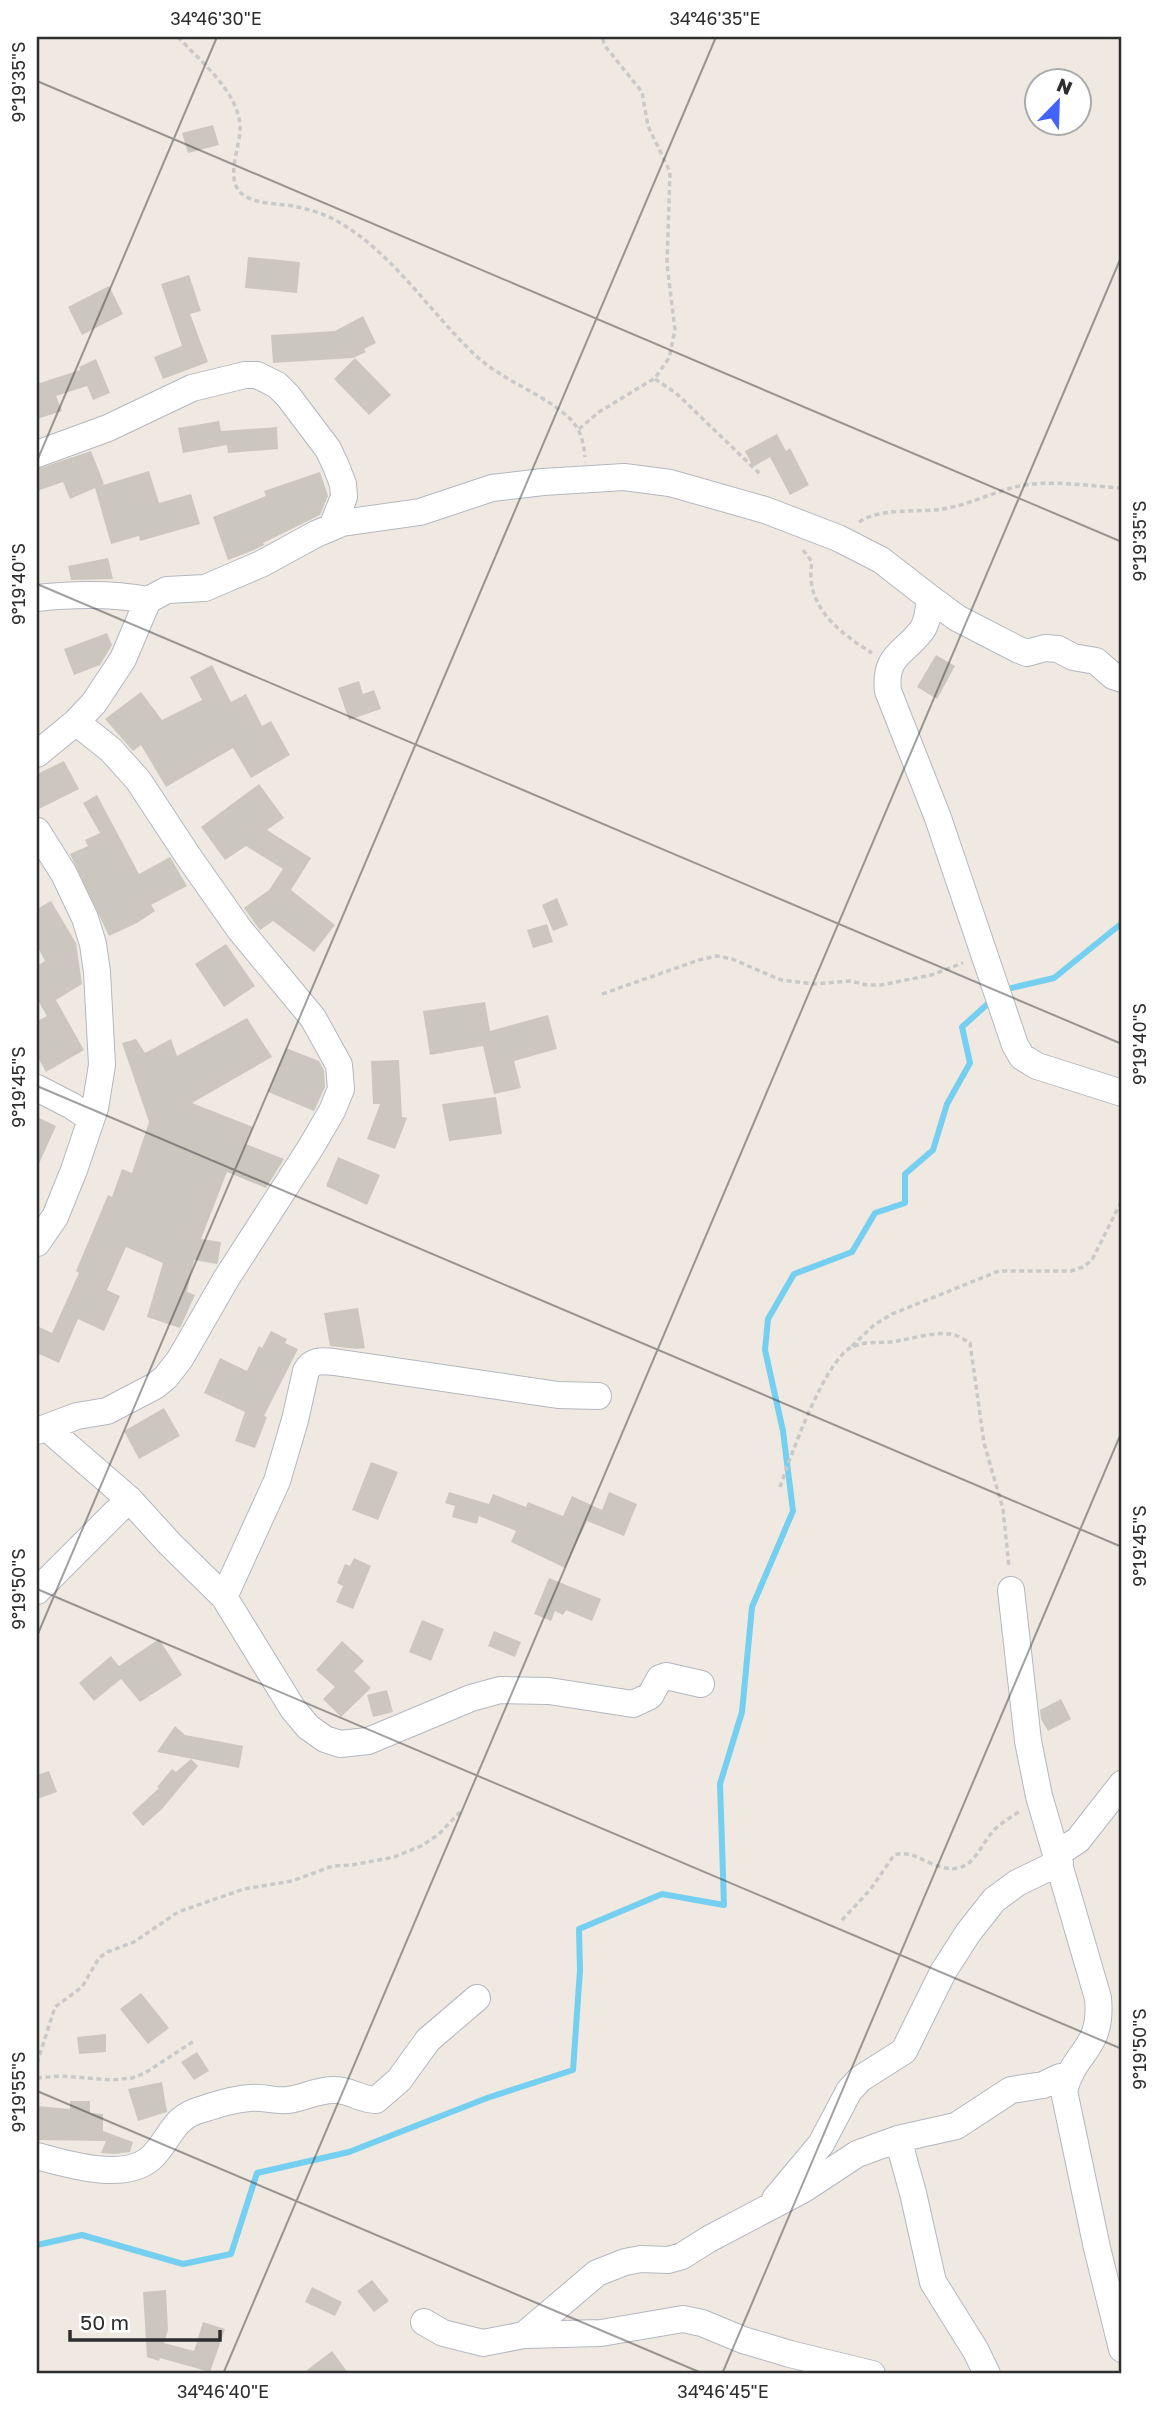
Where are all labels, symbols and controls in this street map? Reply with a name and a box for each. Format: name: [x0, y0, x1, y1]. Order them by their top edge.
text: 34°46'30"E: [170, 7, 262, 29]
text: 34°46'35"E: [670, 7, 760, 29]
text: 9°19'35"S: [7, 42, 29, 123]
north arrow: [1023, 66, 1092, 136]
text: N: [1054, 72, 1076, 99]
text: 9°19'35"S: [1128, 501, 1150, 582]
text: 9°19'40"S: [7, 543, 29, 625]
text: 9°19'40"S: [1128, 1003, 1150, 1085]
text: 9°19'45"S: [7, 1046, 29, 1128]
text: 9°19'45"S: [1128, 1505, 1150, 1587]
text: 9°19'50"S: [7, 1548, 29, 1630]
text: 9°19'50"S: [1128, 2008, 1150, 2090]
text: 9°19'55"S: [7, 2052, 29, 2132]
scale bar: [70, 2299, 220, 2343]
text: 50 m: [80, 2309, 129, 2335]
text: 34°46'40"E: [177, 2380, 269, 2402]
text: 34°46'45"E: [677, 2380, 769, 2402]

